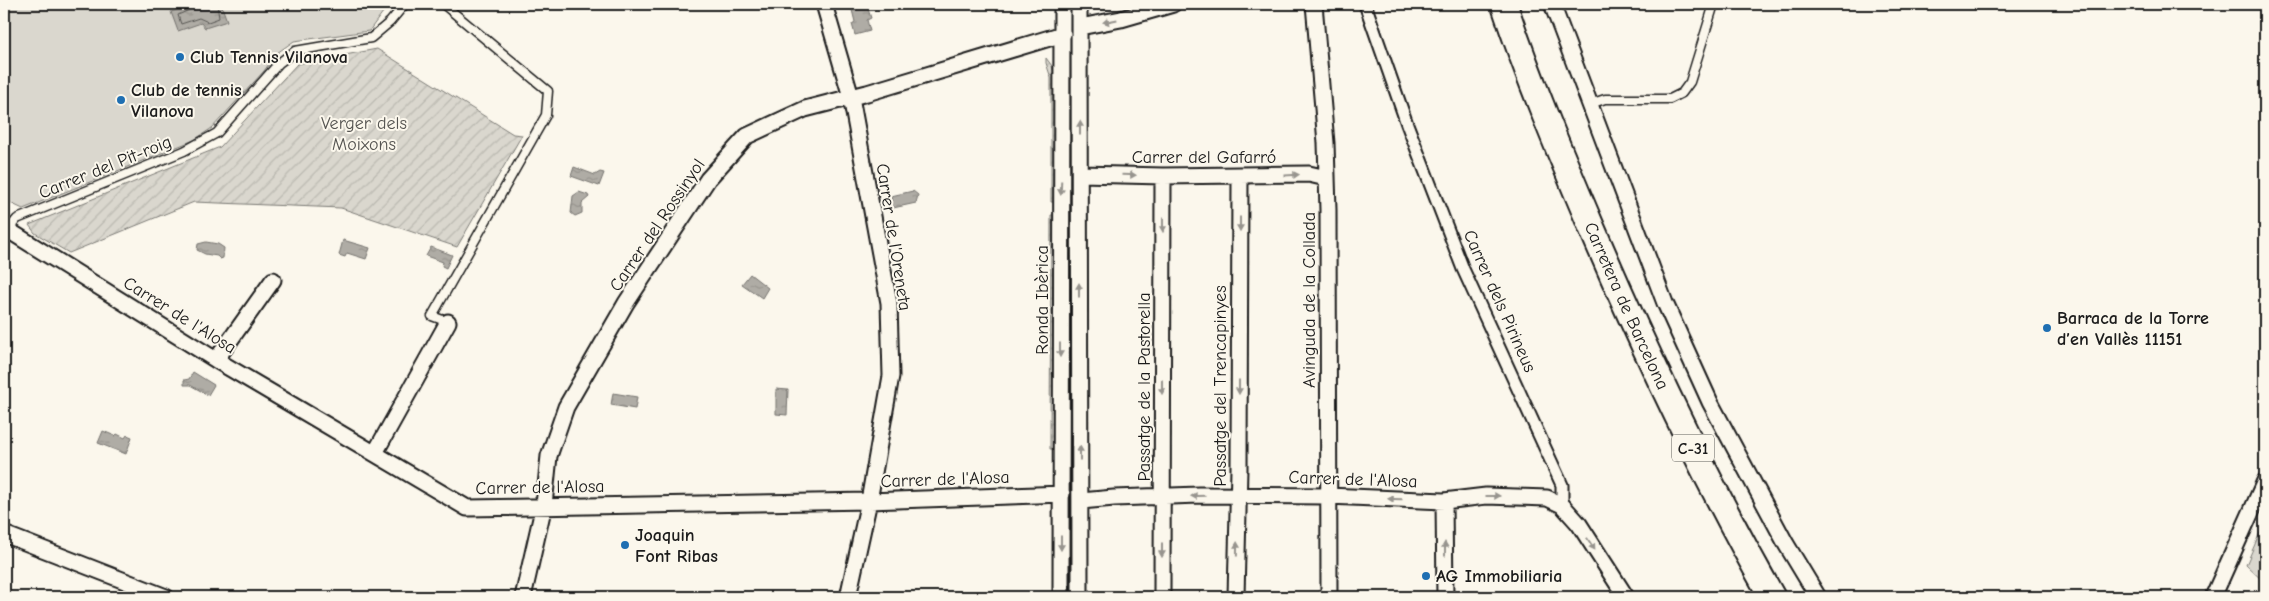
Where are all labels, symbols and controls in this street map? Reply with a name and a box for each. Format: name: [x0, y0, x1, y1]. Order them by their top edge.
one-way arrow: [1101, 18, 1117, 26]
place label: Club Tennis Vilanova: [190, 47, 348, 68]
marker: Club Tennis Vilanova: [174, 51, 186, 63]
place label: Club de tennis Vilanova: [131, 80, 242, 122]
marker: Club de tennis Vilanova: [115, 94, 127, 106]
park label: Verger dels Moixons: [321, 113, 407, 155]
one-way arrow: [1076, 119, 1084, 135]
street label: Carrer del Pit-roig: [36, 131, 175, 204]
street label: Carrer del Gafarró: [1132, 147, 1276, 168]
street label: Carrer del Rossinyol: [605, 155, 710, 295]
street label: Carrer de l'Oreneta: [871, 162, 916, 312]
one-way arrow: [1284, 171, 1300, 179]
one-way arrow: [1122, 172, 1138, 180]
one-way arrow: [1057, 180, 1065, 196]
street label: Avinguda de la Collada: [1299, 212, 1320, 388]
one-way arrow: [1159, 217, 1167, 233]
one-way arrow: [1236, 217, 1244, 233]
street label: Carretera de Barcelona: [1580, 219, 1673, 393]
street label: Carrer dels Pirineus: [1459, 227, 1540, 376]
street label: Ronda Ibèrica: [1032, 245, 1053, 355]
street label: Carrer de l'Alosa: [119, 272, 240, 359]
one-way arrow: [1075, 282, 1083, 298]
street label: Passatge del Trencapinyes: [1210, 285, 1231, 487]
street label: Passatge de la Pastorella: [1134, 292, 1155, 482]
place label: Barraca de la Torre d’en Vallès 11151: [2057, 308, 2209, 350]
marker: Barraca de la Torre d’en Vallès 11151: [2041, 322, 2053, 334]
one-way arrow: [1056, 342, 1064, 358]
one-way arrow: [1235, 379, 1243, 395]
one-way arrow: [1158, 380, 1166, 396]
road number: C-31: [1672, 434, 1714, 462]
one-way arrow: [1076, 444, 1084, 460]
street label: Carrer de l'Alosa: [880, 467, 1010, 492]
street label: Carrer de l'Alosa: [1288, 467, 1418, 492]
street label: Carrer de l'Alosa: [475, 476, 605, 499]
one-way arrow: [1190, 492, 1206, 500]
one-way arrow: [1485, 492, 1501, 500]
one-way arrow: [1387, 494, 1403, 502]
place label: Joaquin Font Ribas: [635, 525, 718, 567]
one-way arrow: [1057, 535, 1065, 551]
one-way arrow: [1587, 537, 1596, 550]
marker: Joaquin Font Ribas: [619, 539, 631, 551]
one-way arrow: [1233, 540, 1241, 556]
one-way arrow: [1441, 541, 1449, 557]
one-way arrow: [1158, 542, 1166, 558]
place label: AG Immobiliaria: [1436, 566, 1562, 587]
marker: AG Immobiliaria: [1420, 570, 1432, 582]

